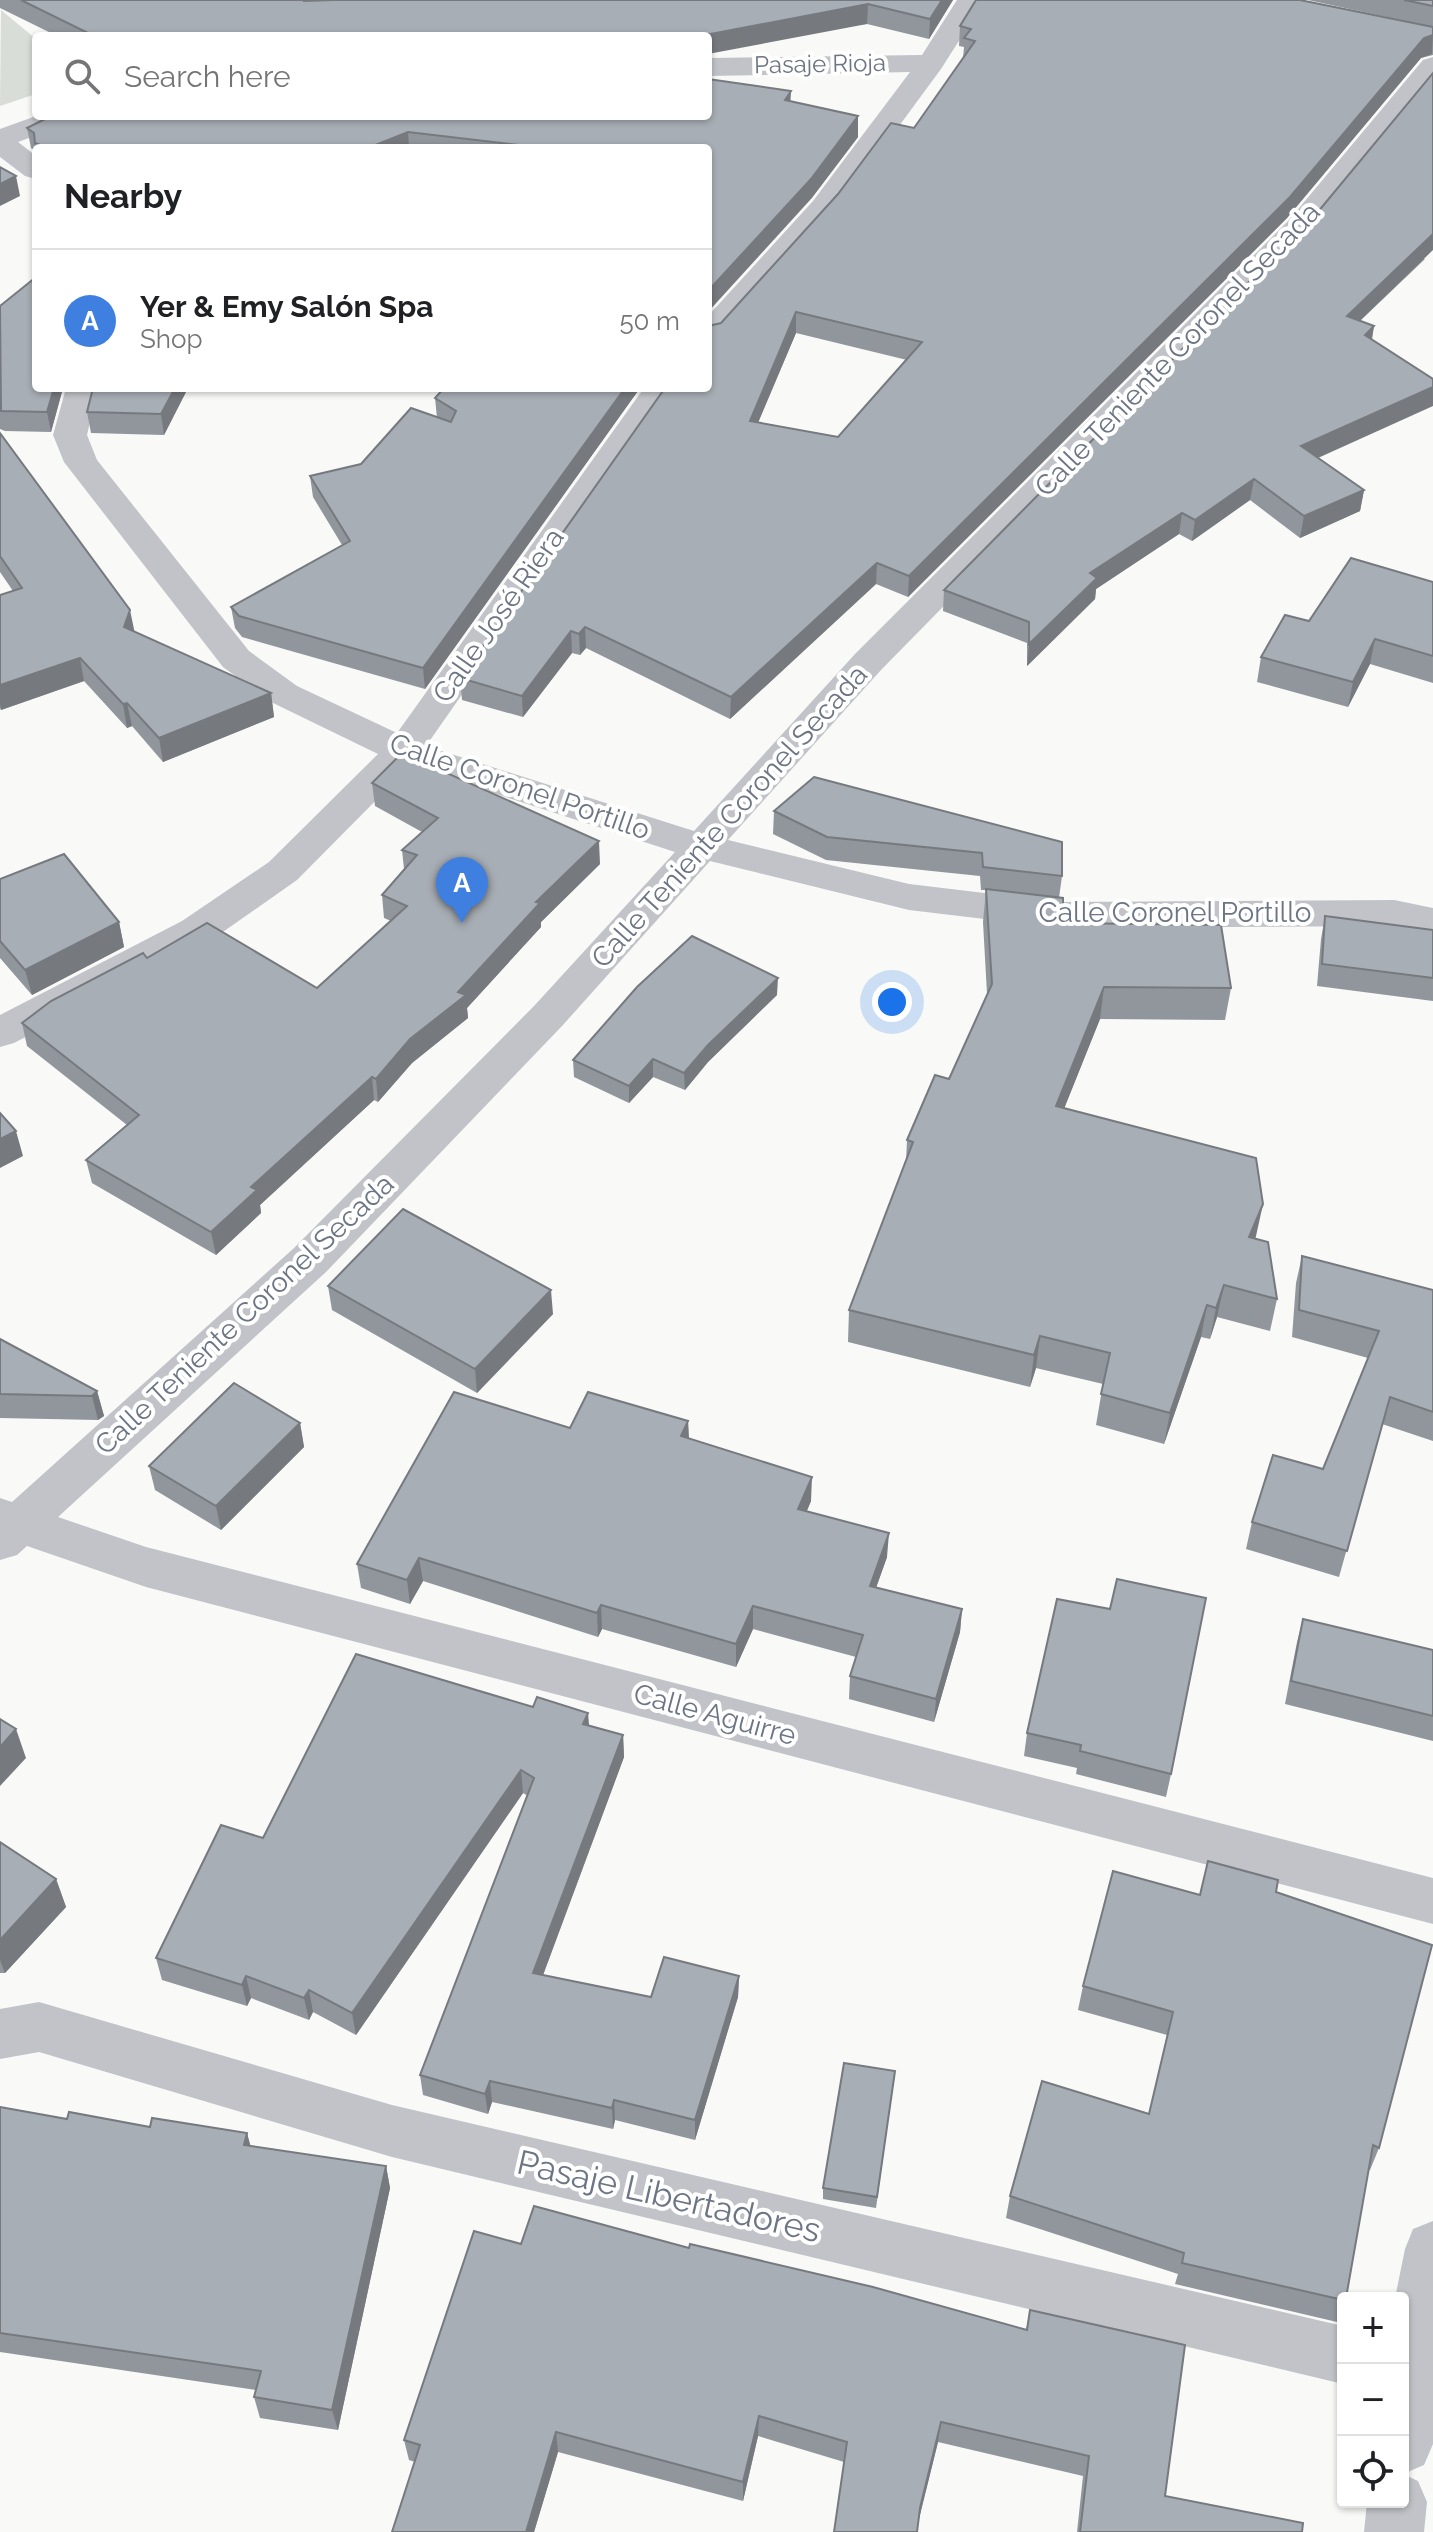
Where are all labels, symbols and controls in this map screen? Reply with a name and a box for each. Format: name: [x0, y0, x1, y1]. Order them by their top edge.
search box: [32, 32, 712, 120]
street label: Pasaje Rioja: [754, 48, 886, 79]
icon: search: [60, 54, 104, 98]
text: Search here: [124, 59, 291, 94]
text: Nearby: [64, 176, 182, 216]
street label: Calle Teniente Coronel Secada: [1028, 195, 1327, 503]
text: Yer & Emy Salón Spa: [140, 289, 433, 324]
text: A: [81, 306, 99, 336]
text: 50 m: [619, 306, 680, 336]
text: Shop: [140, 324, 202, 354]
street label: Calle José Riera: [426, 522, 571, 709]
street label: Calle Teniente Coronel Secada: [585, 658, 874, 974]
street label: Calle Coronel Portillo: [385, 726, 654, 846]
pin: A: [436, 857, 488, 923]
street label: Calle Coronel Portillo: [1039, 896, 1311, 929]
your location: [872, 982, 912, 1022]
street label: Calle Teniente Coronel Secada: [88, 1167, 400, 1461]
street label: Calle Aguirre: [630, 1677, 800, 1752]
street label: Pasaje Libertadores: [514, 2142, 824, 2250]
map controls: [1337, 2292, 1409, 2508]
button: +: [1337, 2292, 1409, 2364]
button: −: [1337, 2364, 1409, 2436]
button: locate: [1337, 2436, 1409, 2508]

